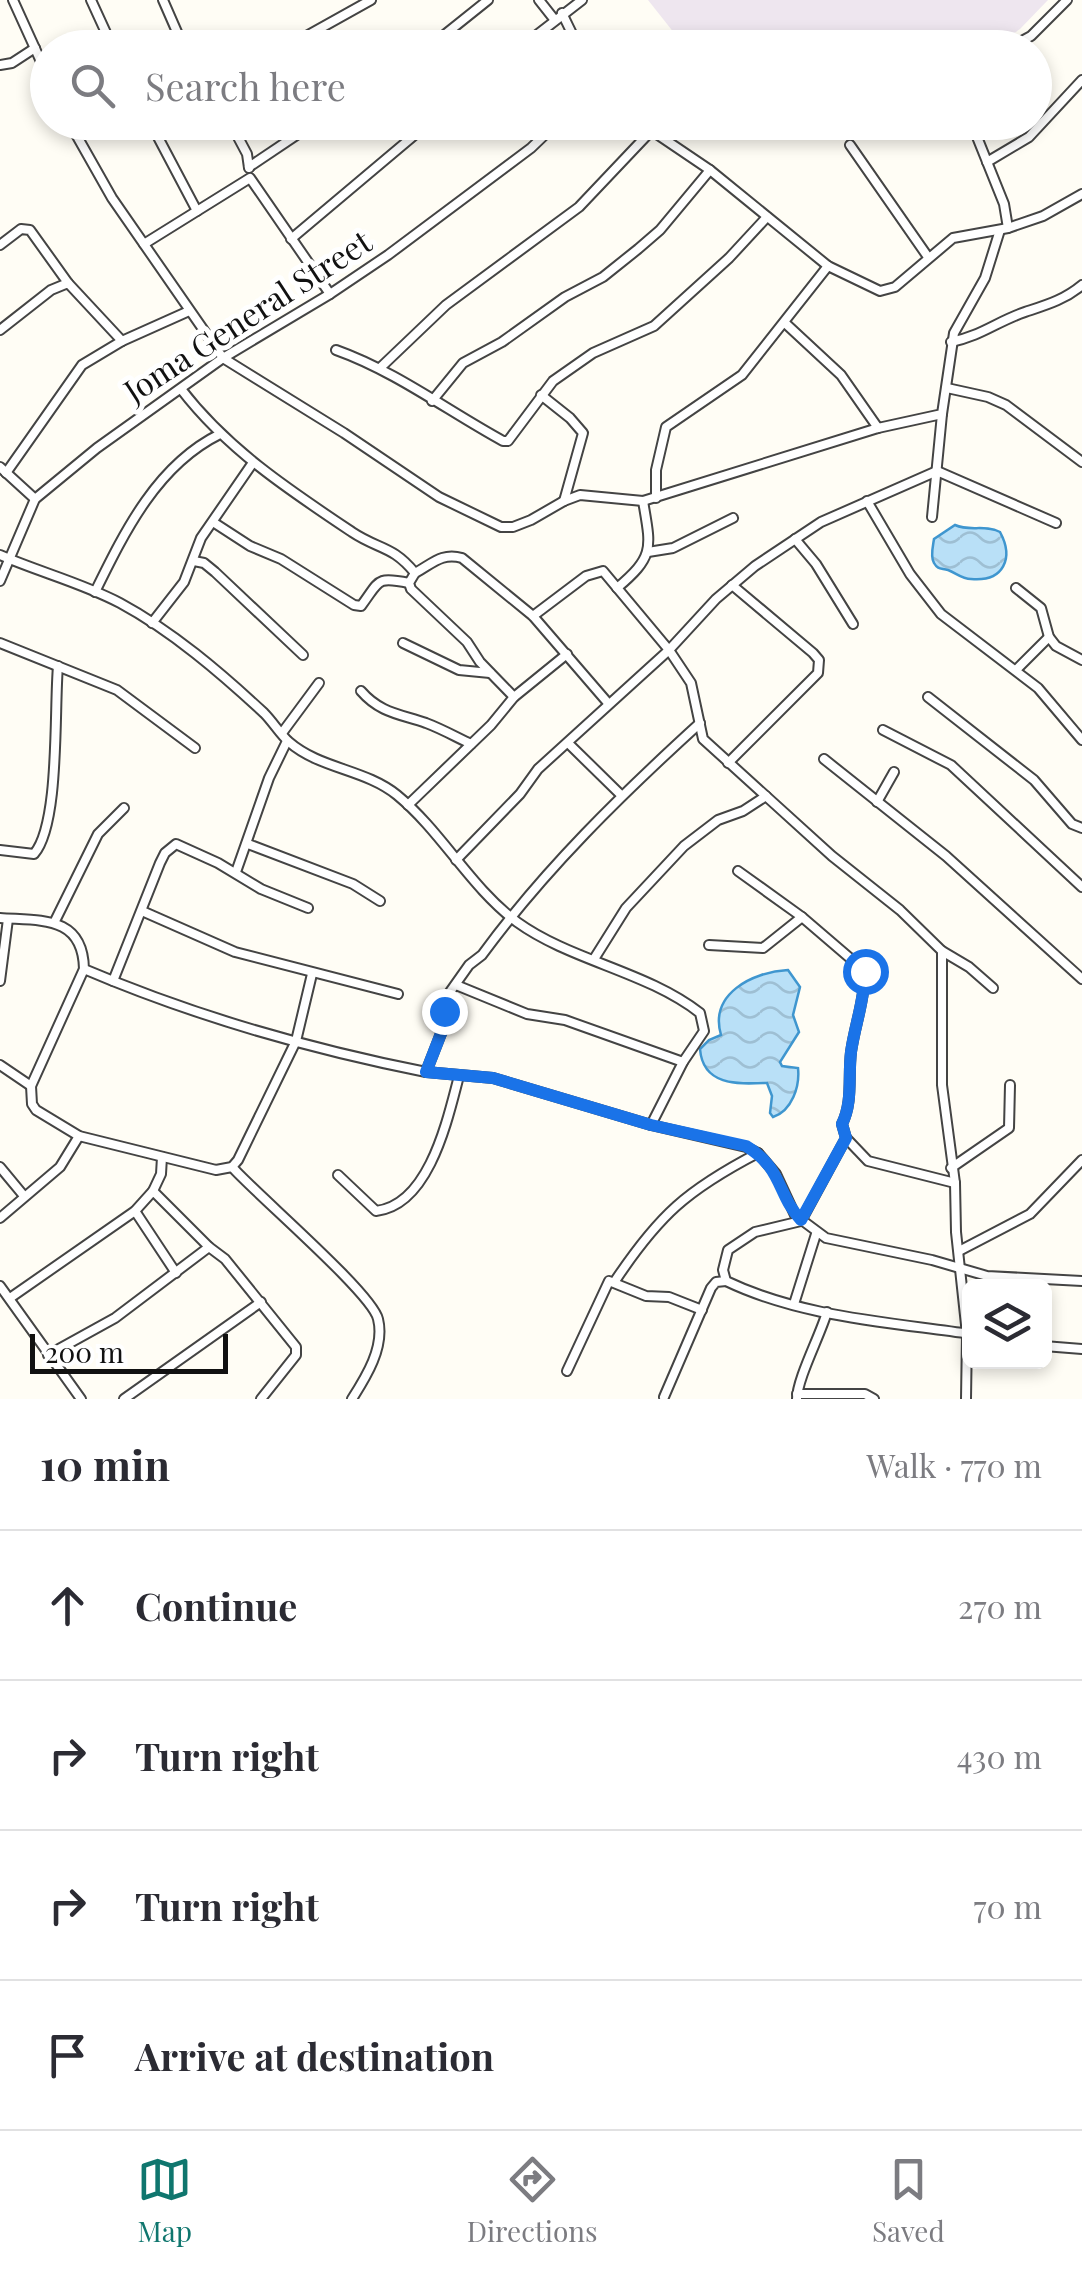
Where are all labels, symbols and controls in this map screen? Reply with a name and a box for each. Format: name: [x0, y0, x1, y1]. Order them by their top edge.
search box: [30, 30, 1052, 140]
icon: search: [65, 58, 120, 113]
text: Search here: [145, 60, 346, 111]
street label: Joma General Street: [114, 218, 379, 412]
route start: [843, 949, 889, 995]
route end: [422, 989, 468, 1035]
map controls: [962, 1279, 1052, 1369]
button: layers: [962, 1279, 1052, 1369]
scale bar: [30, 1329, 228, 1374]
text: 200 m: [45, 1333, 124, 1370]
text: 10 min: [40, 1436, 170, 1492]
text: Walk · 770 m: [866, 1443, 1042, 1486]
icon: ahead: [40, 1578, 95, 1633]
text: Continue: [135, 1580, 297, 1631]
text: 270 m: [958, 1584, 1042, 1627]
icon: right: [40, 1728, 95, 1783]
text: Turn right: [135, 1730, 319, 1781]
text: 430 m: [957, 1734, 1042, 1777]
icon: right: [40, 1878, 95, 1933]
text: Turn right: [135, 1880, 319, 1931]
text: 70 m: [973, 1884, 1042, 1927]
icon: arrive: [40, 2028, 95, 2083]
text: Arrive at destination: [135, 2030, 494, 2081]
tab: Map: [137, 2152, 192, 2249]
tab: Directions: [467, 2152, 598, 2249]
tab: Saved: [872, 2152, 945, 2249]

